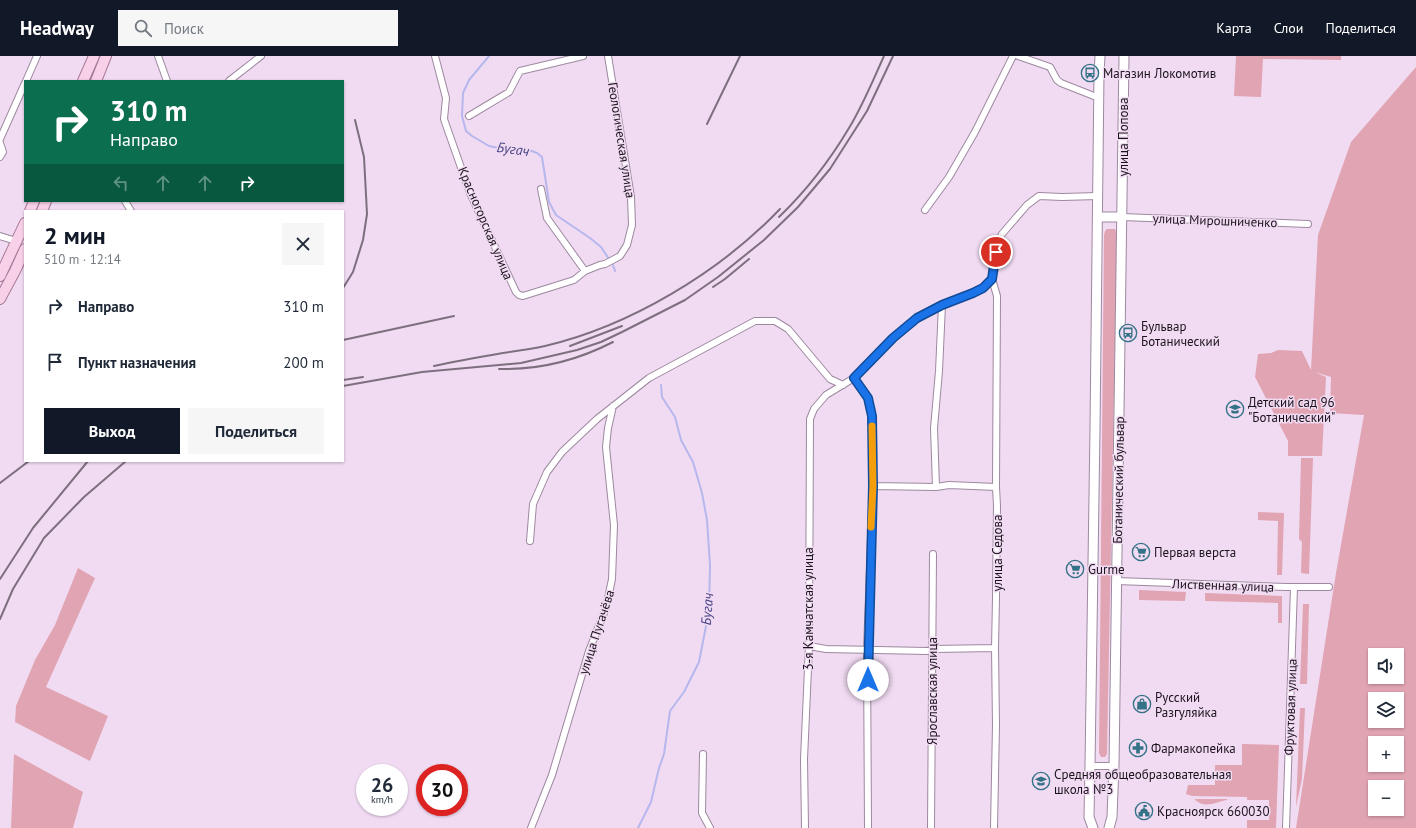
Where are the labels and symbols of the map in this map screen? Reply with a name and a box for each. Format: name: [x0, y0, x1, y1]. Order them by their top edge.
bus stop icon: Магазин Локомотив: [1080, 63, 1100, 83]
place label: Магазин Локомотив: [1103, 65, 1216, 82]
street label: Геологическая улица: [604, 81, 639, 199]
street label: улица Попова: [1115, 98, 1132, 176]
water label: Бугач: [496, 138, 531, 160]
street label: Красногорская улица: [454, 164, 517, 282]
street label: улица Мирошниченко: [1152, 210, 1278, 231]
pin: [979, 235, 1013, 269]
place label: Бульвар Ботанический: [1141, 318, 1220, 350]
bus stop icon: Бульвар Ботанический: [1118, 323, 1138, 343]
place label: Детский сад 96 "Ботанический": [1248, 394, 1335, 426]
school or university icon: Детский сад 96 "Ботанический": [1225, 399, 1245, 419]
street label: Ботанический бульвар: [1109, 416, 1128, 544]
street label: улица Седова: [989, 515, 1006, 591]
supermarket icon: Первая верста: [1131, 542, 1151, 562]
place label: Первая верста: [1154, 544, 1236, 561]
street label: 3-я Камчатская улица: [800, 547, 817, 671]
supermarket icon: Gurme: [1065, 559, 1085, 579]
place label: Gurme: [1088, 561, 1125, 578]
street label: Лиственная улица: [1171, 575, 1274, 596]
street label: улица Пугачёва: [575, 588, 618, 677]
water label: Бугач: [697, 592, 717, 626]
street label: Ярославская улица: [924, 637, 941, 745]
street label: Фруктовая улица: [1280, 658, 1301, 756]
position arrow: [847, 659, 889, 701]
place label: Русский Разгуляйка: [1155, 689, 1217, 721]
shop icon: Русский Разгуляйка: [1132, 694, 1152, 714]
pharmacy icon: Фармакопейка: [1128, 738, 1148, 758]
place label: Фармакопейка: [1151, 740, 1236, 757]
speed limit sign: 30: [416, 764, 468, 816]
place label: Средняя общеобразовательная школа №3: [1054, 766, 1231, 798]
school or university icon: Средняя общеобразовательная школа №3: [1031, 771, 1051, 791]
public building icon: Красноярск 660030: [1134, 801, 1154, 821]
place label: Красноярск 660030: [1157, 803, 1270, 820]

